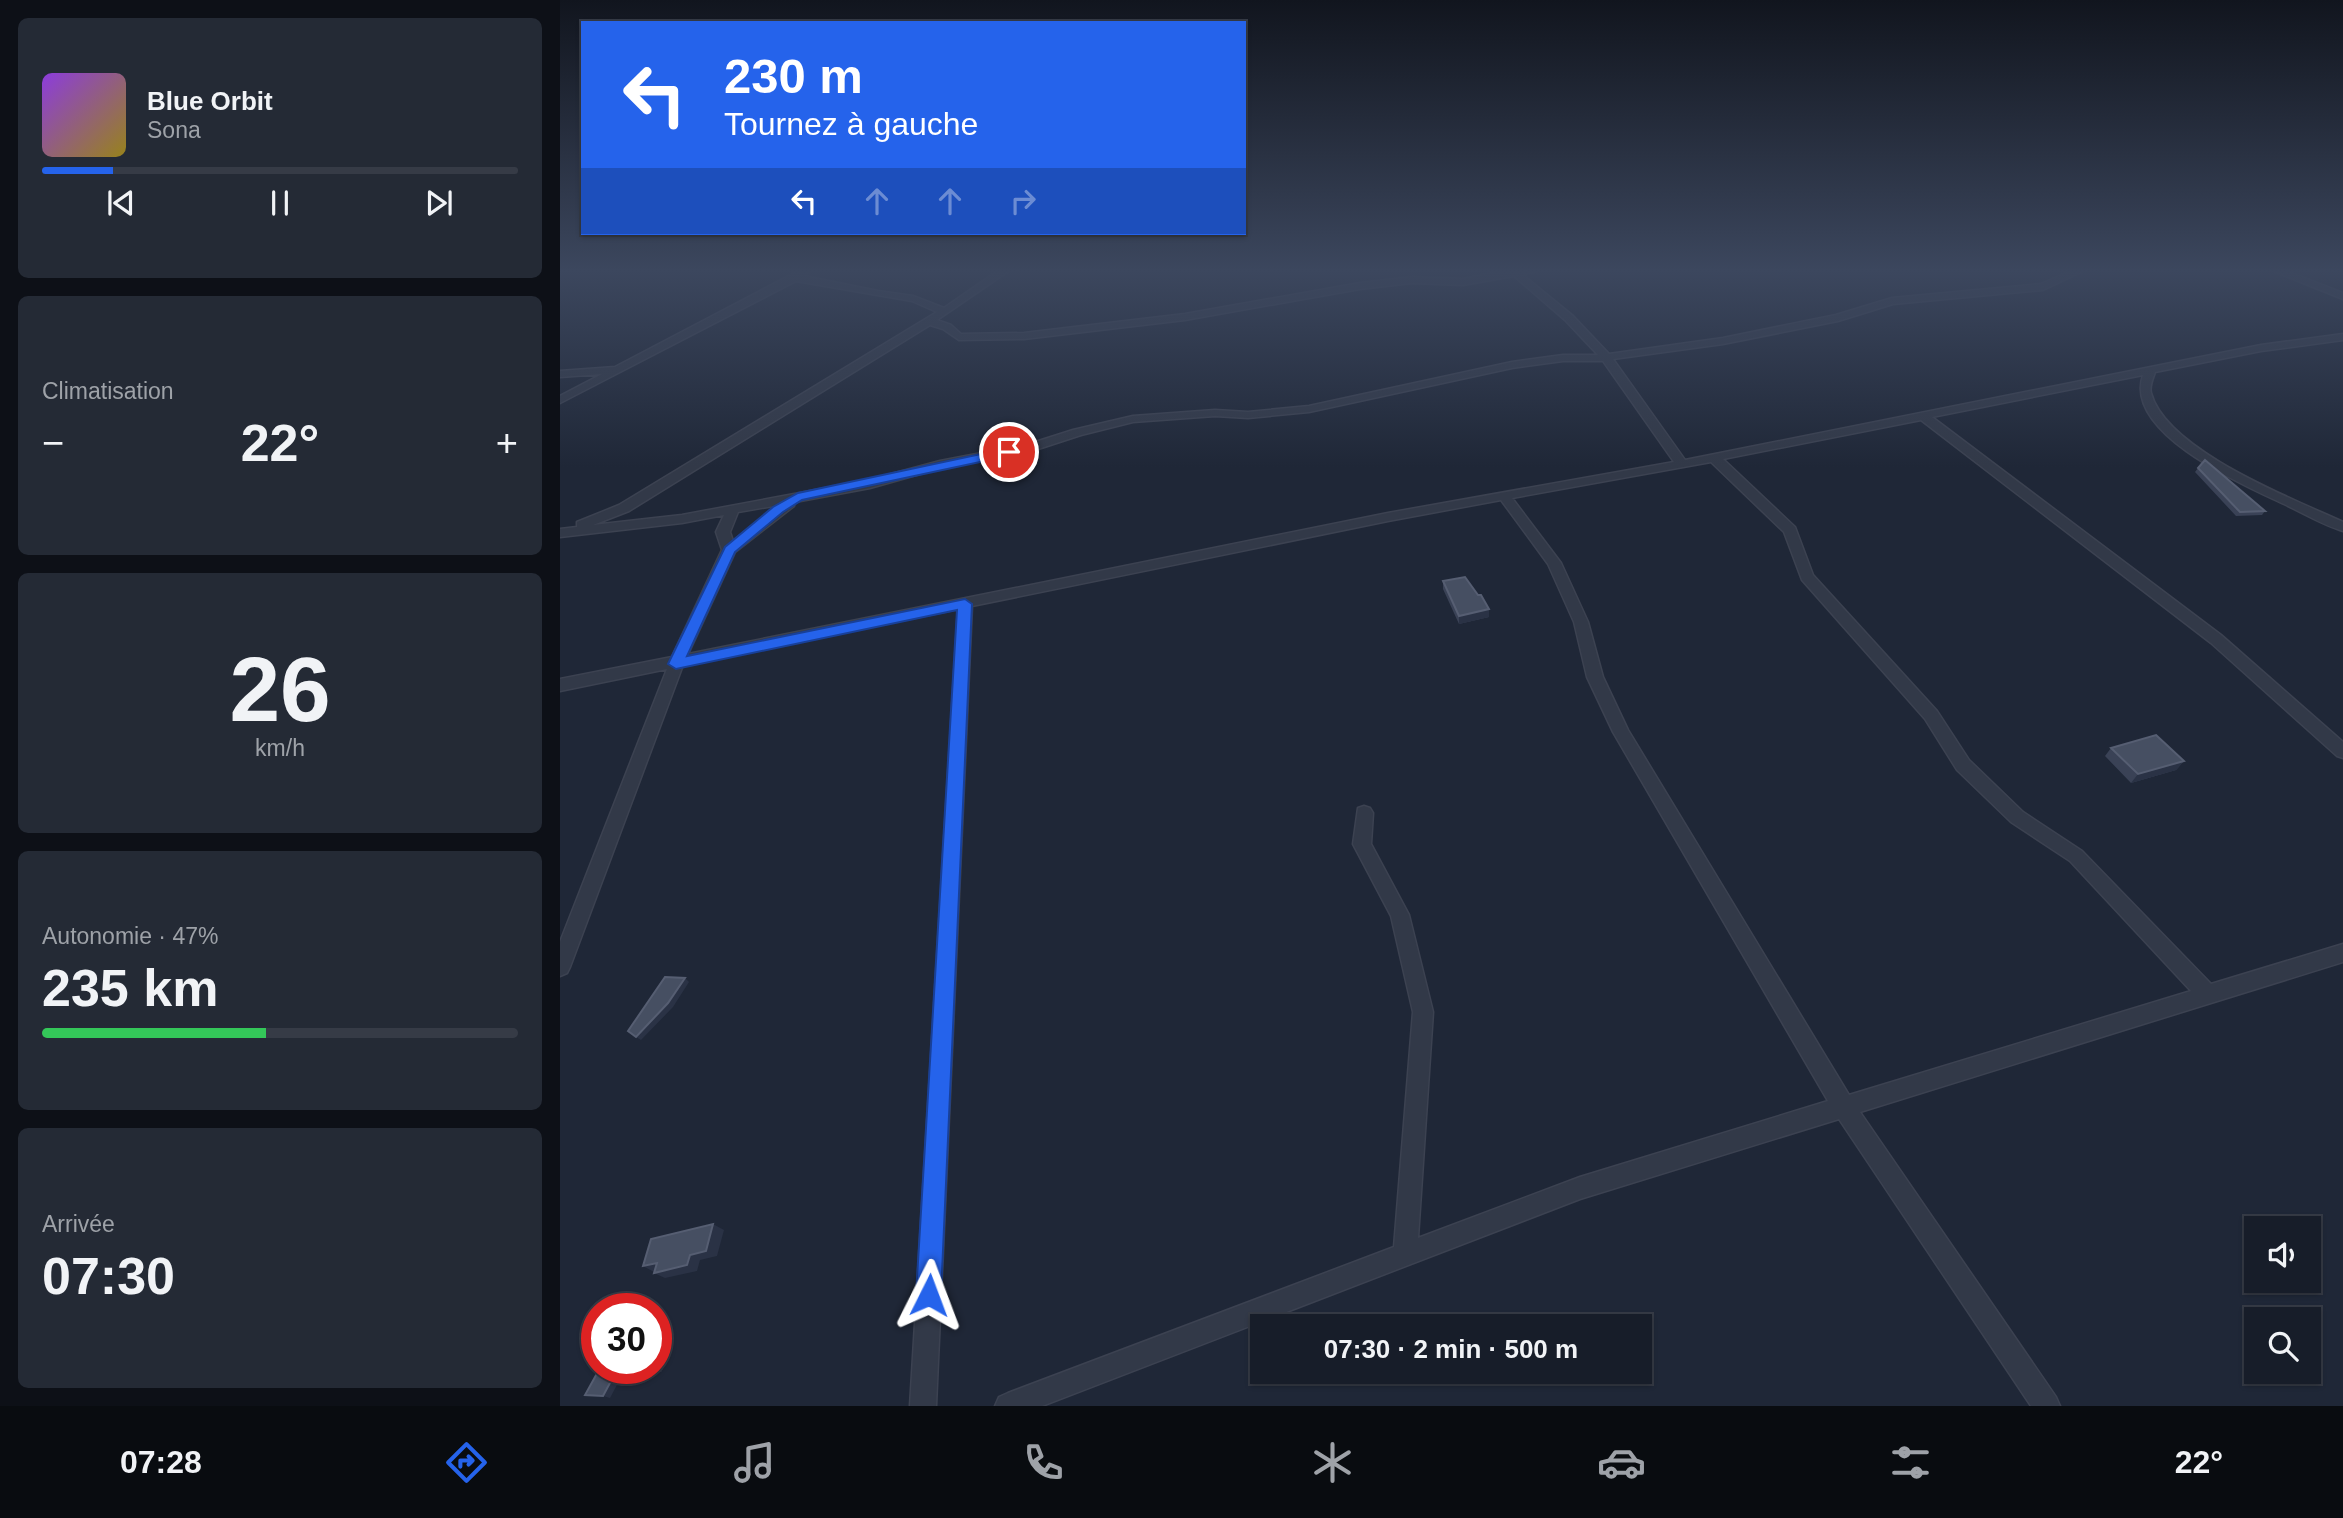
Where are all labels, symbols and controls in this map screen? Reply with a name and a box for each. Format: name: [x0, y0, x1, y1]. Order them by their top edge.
icon: left: [609, 49, 700, 140]
text: 230 m: [724, 49, 863, 103]
text: Blue Orbit: [147, 86, 273, 116]
text: Tournez à gauche: [724, 106, 978, 142]
text: Sona: [147, 117, 201, 143]
icon: left: [785, 182, 823, 220]
icon: ahead: [858, 182, 896, 220]
icon: ahead: [931, 182, 969, 220]
icon: right: [1004, 182, 1042, 220]
icon: previous: [102, 184, 140, 222]
icon: pause: [261, 184, 299, 222]
icon: next: [420, 184, 458, 222]
text: Climatisation: [42, 378, 174, 404]
text: 22°: [241, 414, 319, 472]
text: −: [42, 422, 64, 464]
text: +: [496, 422, 518, 464]
pin: [979, 422, 1039, 482]
icon: arrive: [990, 433, 1028, 471]
text: 26: [229, 639, 331, 740]
text: km/h: [255, 735, 305, 761]
text: Autonomie · 47%: [42, 923, 218, 949]
text: 235 km: [42, 959, 218, 1017]
text: Arrivée: [42, 1211, 115, 1237]
map controls: [2244, 1216, 2321, 1384]
button: sound: [2244, 1216, 2321, 1293]
text: 07:30: [42, 1247, 175, 1305]
position arrow: [892, 1258, 966, 1332]
speed limit sign: 30: [581, 1293, 672, 1384]
button: search: [2244, 1307, 2321, 1384]
text: 07:30 · 2 min · 500 m: [1324, 1334, 1578, 1364]
icon: directions: [442, 1438, 491, 1487]
icon: music: [730, 1438, 779, 1487]
icon: phone: [1019, 1438, 1068, 1487]
icon: climate: [1308, 1438, 1357, 1487]
icon: car: [1597, 1438, 1646, 1487]
icon: filters: [1886, 1438, 1935, 1487]
text: 07:28: [120, 1444, 202, 1480]
text: 22°: [2175, 1444, 2223, 1480]

